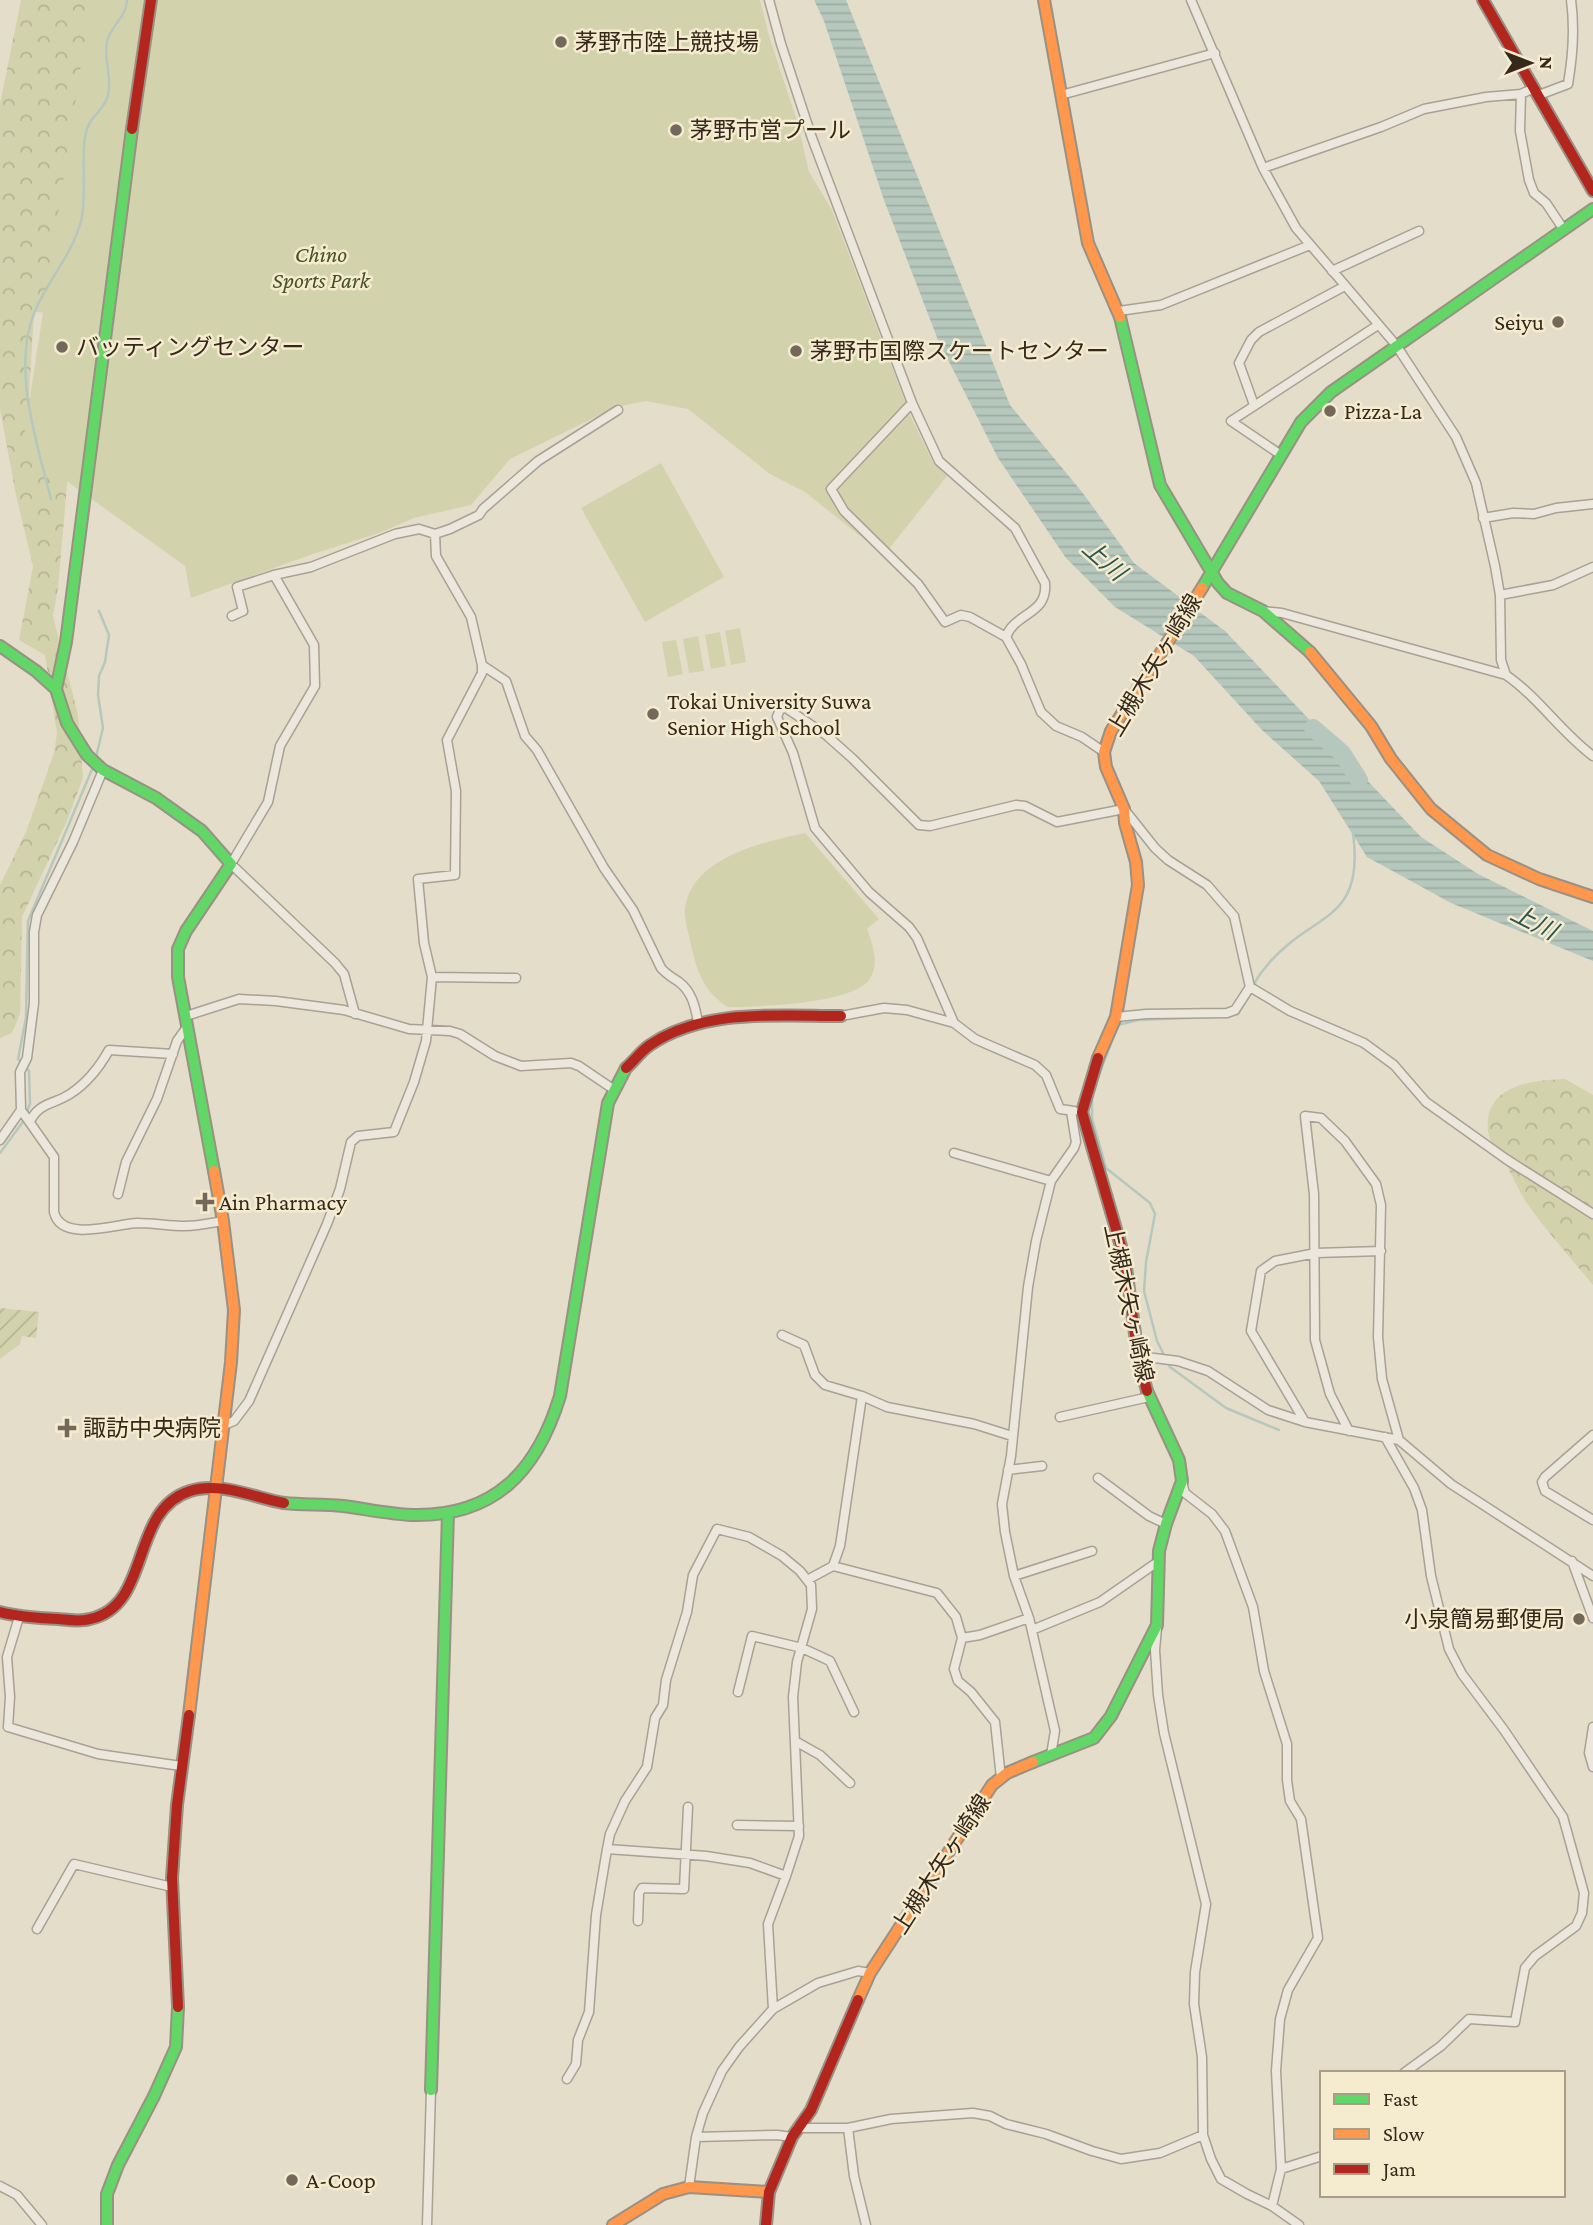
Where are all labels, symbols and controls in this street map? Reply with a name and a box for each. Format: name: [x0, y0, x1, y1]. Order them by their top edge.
north arrow: [1495, 28, 1565, 98]
place label: 茅野市陸上競技場: [575, 29, 759, 55]
marker: 茅野市陸上競技場: [553, 34, 569, 50]
text: N: [1536, 57, 1557, 70]
place label: 茅野市営プール: [690, 117, 851, 143]
marker: 茅野市営プール: [668, 122, 684, 138]
park label: Chino Sports Park: [272, 241, 371, 293]
place label: Seiyu: [1494, 309, 1544, 335]
marker: Seiyu: [1550, 314, 1566, 330]
place label: バッティングセンター: [76, 334, 305, 360]
place label: 茅野市国際スケートセンター: [810, 338, 1109, 364]
marker: バッティングセンター: [54, 339, 70, 355]
marker: 茅野市国際スケートセンター: [788, 343, 804, 359]
place label: Pizza-La: [1344, 398, 1423, 424]
marker: Pizza-La: [1322, 403, 1338, 419]
water label: 上川: [1077, 534, 1134, 588]
street label: 上槻木矢ヶ崎線: [1101, 589, 1207, 741]
place label: Tokai University Suwa Senior High School: [667, 688, 872, 740]
marker: Tokai University Suwa Senior High School: [645, 706, 661, 722]
water label: 上川: [1507, 899, 1564, 946]
place label: Ain Pharmacy: [219, 1189, 347, 1215]
marker: Ain Pharmacy: [197, 1194, 213, 1210]
street label: 上槻木矢ヶ崎線: [1100, 1222, 1158, 1384]
place label: 諏訪中央病院: [83, 1415, 221, 1441]
marker: 諏訪中央病院: [57, 1418, 77, 1438]
place label: 小泉簡易郵便局: [1404, 1606, 1565, 1632]
marker: 小泉簡易郵便局: [1571, 1611, 1587, 1627]
street label: 上槻木矢ヶ崎線: [886, 1789, 996, 1939]
legend: [1320, 2071, 1565, 2197]
text: Fast: [1383, 2087, 1419, 2111]
text: Slow: [1383, 2122, 1425, 2146]
text: Jam: [1381, 2157, 1416, 2181]
place label: A-Coop: [306, 2167, 376, 2193]
marker: A-Coop: [284, 2172, 300, 2188]

